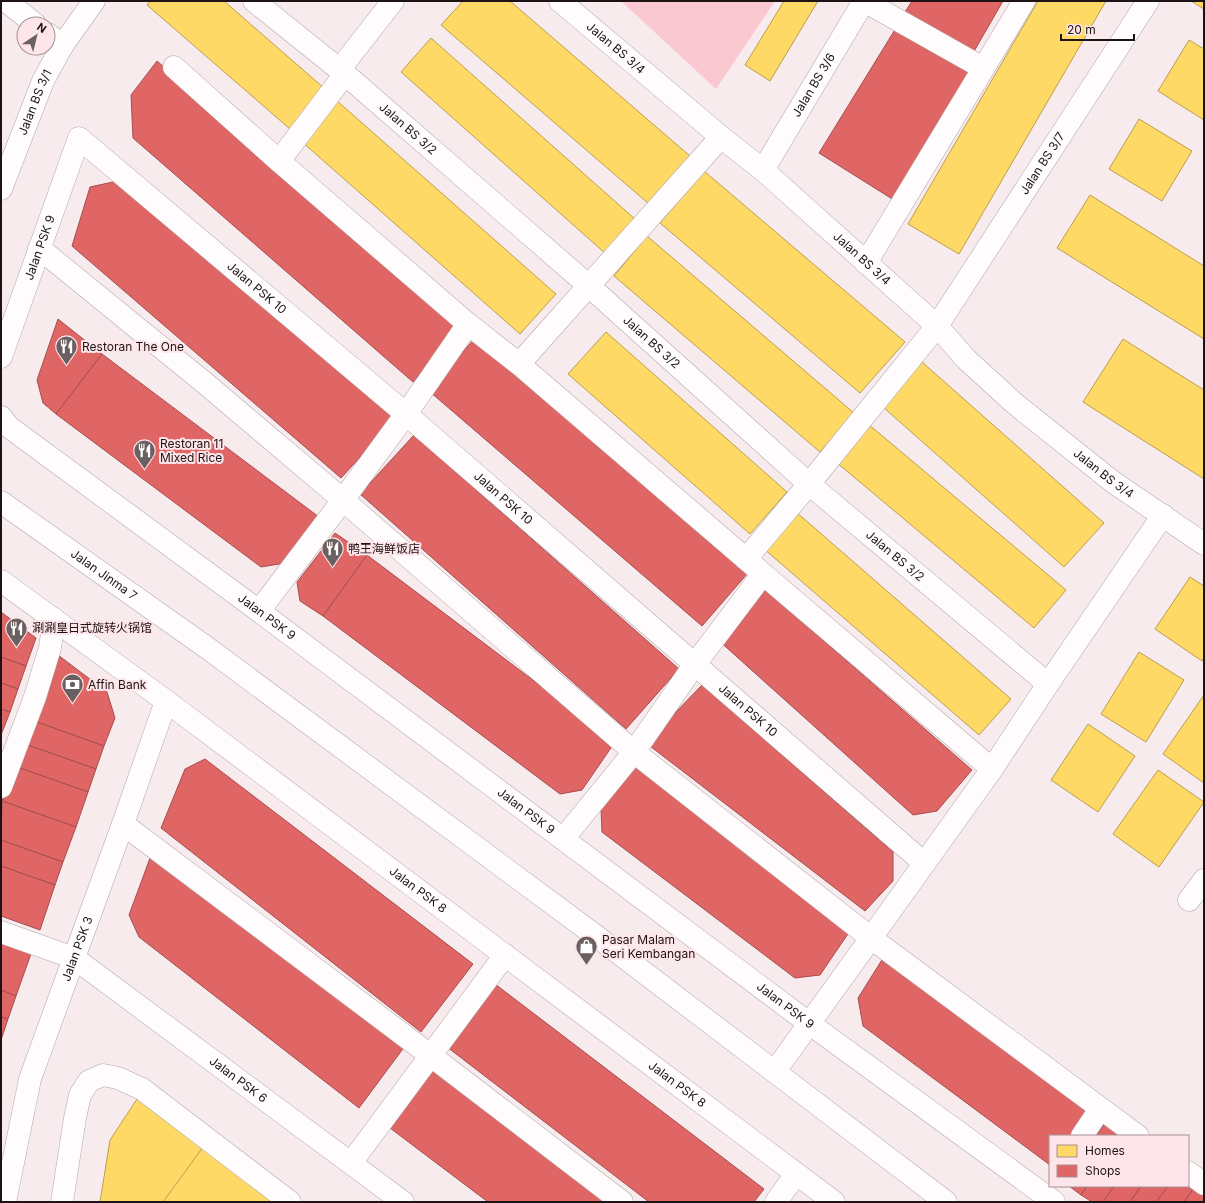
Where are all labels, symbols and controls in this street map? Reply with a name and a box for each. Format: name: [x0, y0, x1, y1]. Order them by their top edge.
north arrow: [16, 16, 56, 56]
scale bar: [1061, 16, 1134, 42]
street label: Jalan BS 3/4: [584, 19, 649, 77]
text: N: [34, 20, 49, 36]
text: 20 m: [1067, 22, 1096, 37]
street label: Jalan BS 3/6: [788, 50, 838, 119]
street label: Jalan BS 3/1: [15, 67, 55, 137]
street label: Jalan BS 3/2: [376, 99, 440, 157]
street label: Jalan BS 3/7: [1016, 129, 1068, 197]
street label: Jalan PSK 9: [21, 213, 58, 282]
street label: Jalan BS 3/4: [830, 229, 894, 288]
street label: Jalan PSK 10: [224, 258, 290, 317]
street label: Jalan BS 3/2: [620, 312, 684, 371]
restaurant icon: Restoran The One: [54, 334, 80, 367]
place label: Restoran The One: [82, 339, 184, 354]
place label: Restoran 11 Mixed Rice: [160, 436, 223, 465]
restaurant icon: Restoran 11 Mixed Rice: [132, 438, 158, 471]
street label: Jalan BS 3/4: [1071, 445, 1137, 501]
street label: Jalan PSK 10: [471, 468, 536, 527]
street label: Jalan BS 3/2: [863, 527, 928, 584]
restaurant icon: 鸭王海鲜饭店: [319, 536, 345, 569]
place label: 鸭王海鲜饭店: [348, 541, 420, 556]
street label: Jalan Jinma 7: [68, 546, 141, 603]
street label: Jalan PSK 9: [235, 590, 299, 643]
restaurant icon: 涮涮皇日式旋转火锅馆: [4, 615, 30, 648]
place label: 涮涮皇日式旋转火锅馆: [32, 620, 152, 635]
bank icon: Affin Bank: [60, 672, 86, 705]
place label: Affin Bank: [88, 677, 147, 692]
street label: Jalan PSK 10: [716, 681, 781, 740]
street label: Jalan PSK 9: [495, 784, 558, 837]
street label: Jalan PSK 8: [387, 863, 450, 916]
street label: Jalan PSK 3: [58, 914, 96, 983]
place label: Pasar Malam Seri Kembangan: [602, 932, 695, 961]
shop icon: Pasar Malam Seri Kembangan: [574, 934, 600, 967]
street label: Jalan PSK 9: [754, 979, 817, 1032]
street label: Jalan PSK 6: [207, 1053, 270, 1106]
street label: Jalan PSK 8: [646, 1058, 709, 1110]
legend: [1049, 1135, 1189, 1187]
text: Homes: [1085, 1143, 1125, 1158]
text: Shops: [1085, 1163, 1121, 1178]

